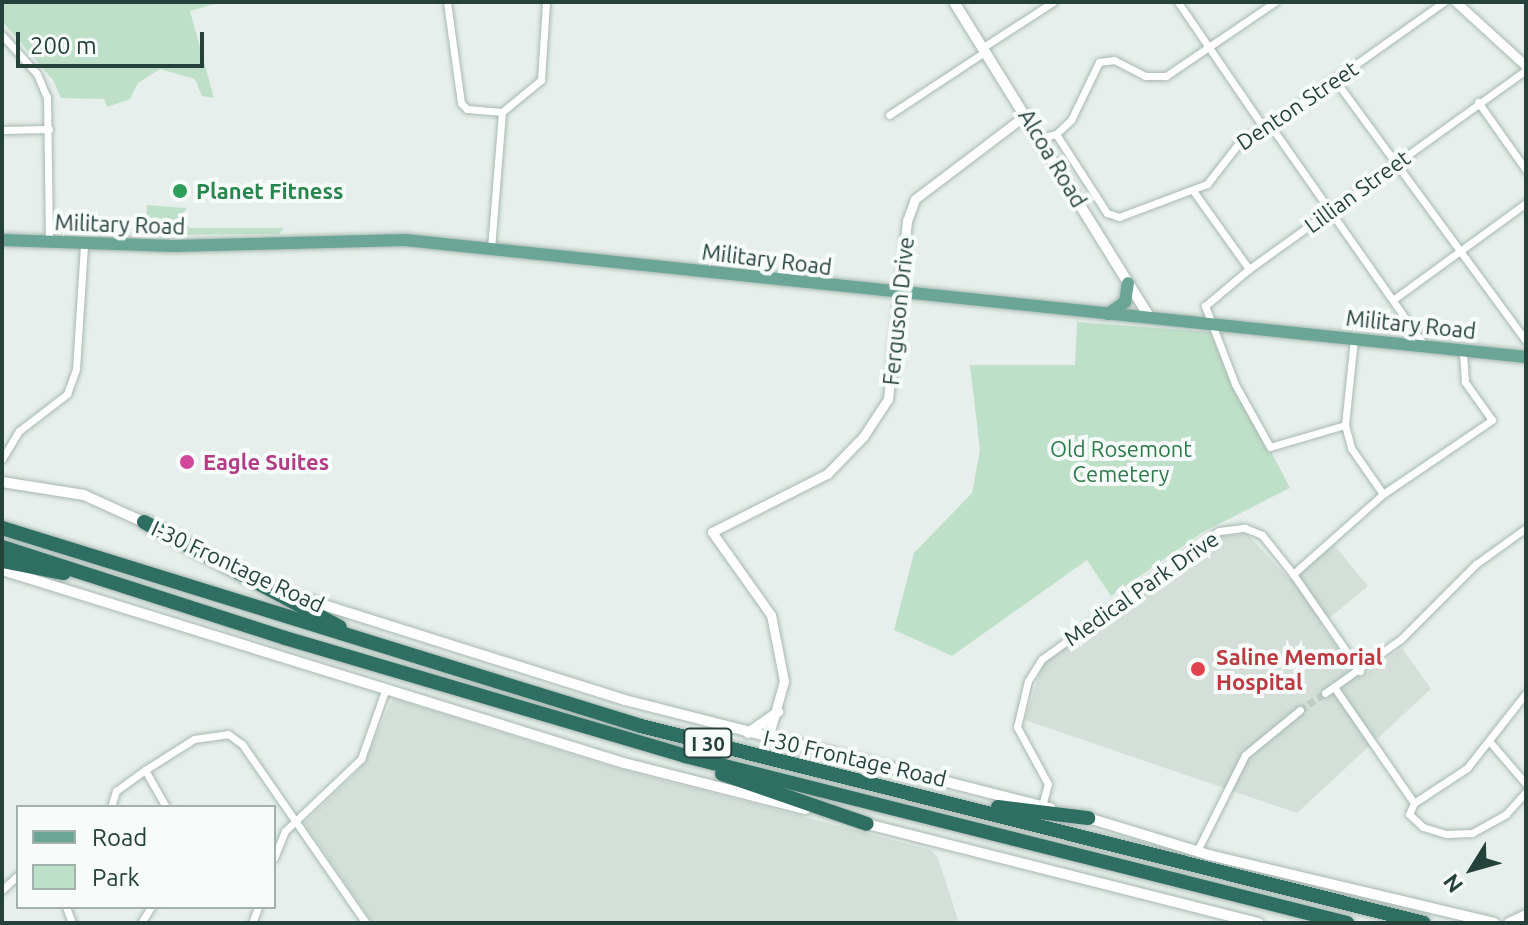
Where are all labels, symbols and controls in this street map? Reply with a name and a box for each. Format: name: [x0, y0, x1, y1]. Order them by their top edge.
scale bar: [20, 16, 208, 66]
text: 200 m: [30, 32, 97, 59]
street label: Denton Street: [1231, 55, 1363, 155]
street label: Alcoa Road: [1013, 104, 1093, 212]
street label: Lillian Street: [1299, 144, 1415, 238]
place label: Planet Fitness: [196, 178, 343, 204]
marker: Planet Fitness: [171, 182, 189, 200]
street label: Military Road: [54, 209, 186, 239]
street label: Ferguson Drive: [877, 235, 919, 387]
street label: Military Road: [701, 238, 833, 280]
street label: Military Road: [1345, 304, 1477, 344]
park label: Old Rosemont Cemetery: [1050, 435, 1192, 486]
place label: Eagle Suites: [203, 449, 329, 475]
marker: Eagle Suites: [178, 453, 196, 471]
street label: I-30 Frontage Road: [148, 514, 328, 618]
street label: Medical Park Drive: [1059, 525, 1223, 651]
place label: Saline Memorial Hospital: [1216, 643, 1382, 694]
marker: Saline Memorial Hospital: [1187, 658, 1209, 680]
street label: I-30 Frontage Road: [761, 724, 949, 792]
road number: I 30: [682, 727, 734, 759]
legend: [16, 805, 276, 909]
text: Road: [92, 824, 147, 851]
north arrow: [1432, 829, 1512, 909]
text: Park: [92, 864, 140, 891]
text: N: [1438, 870, 1467, 898]

